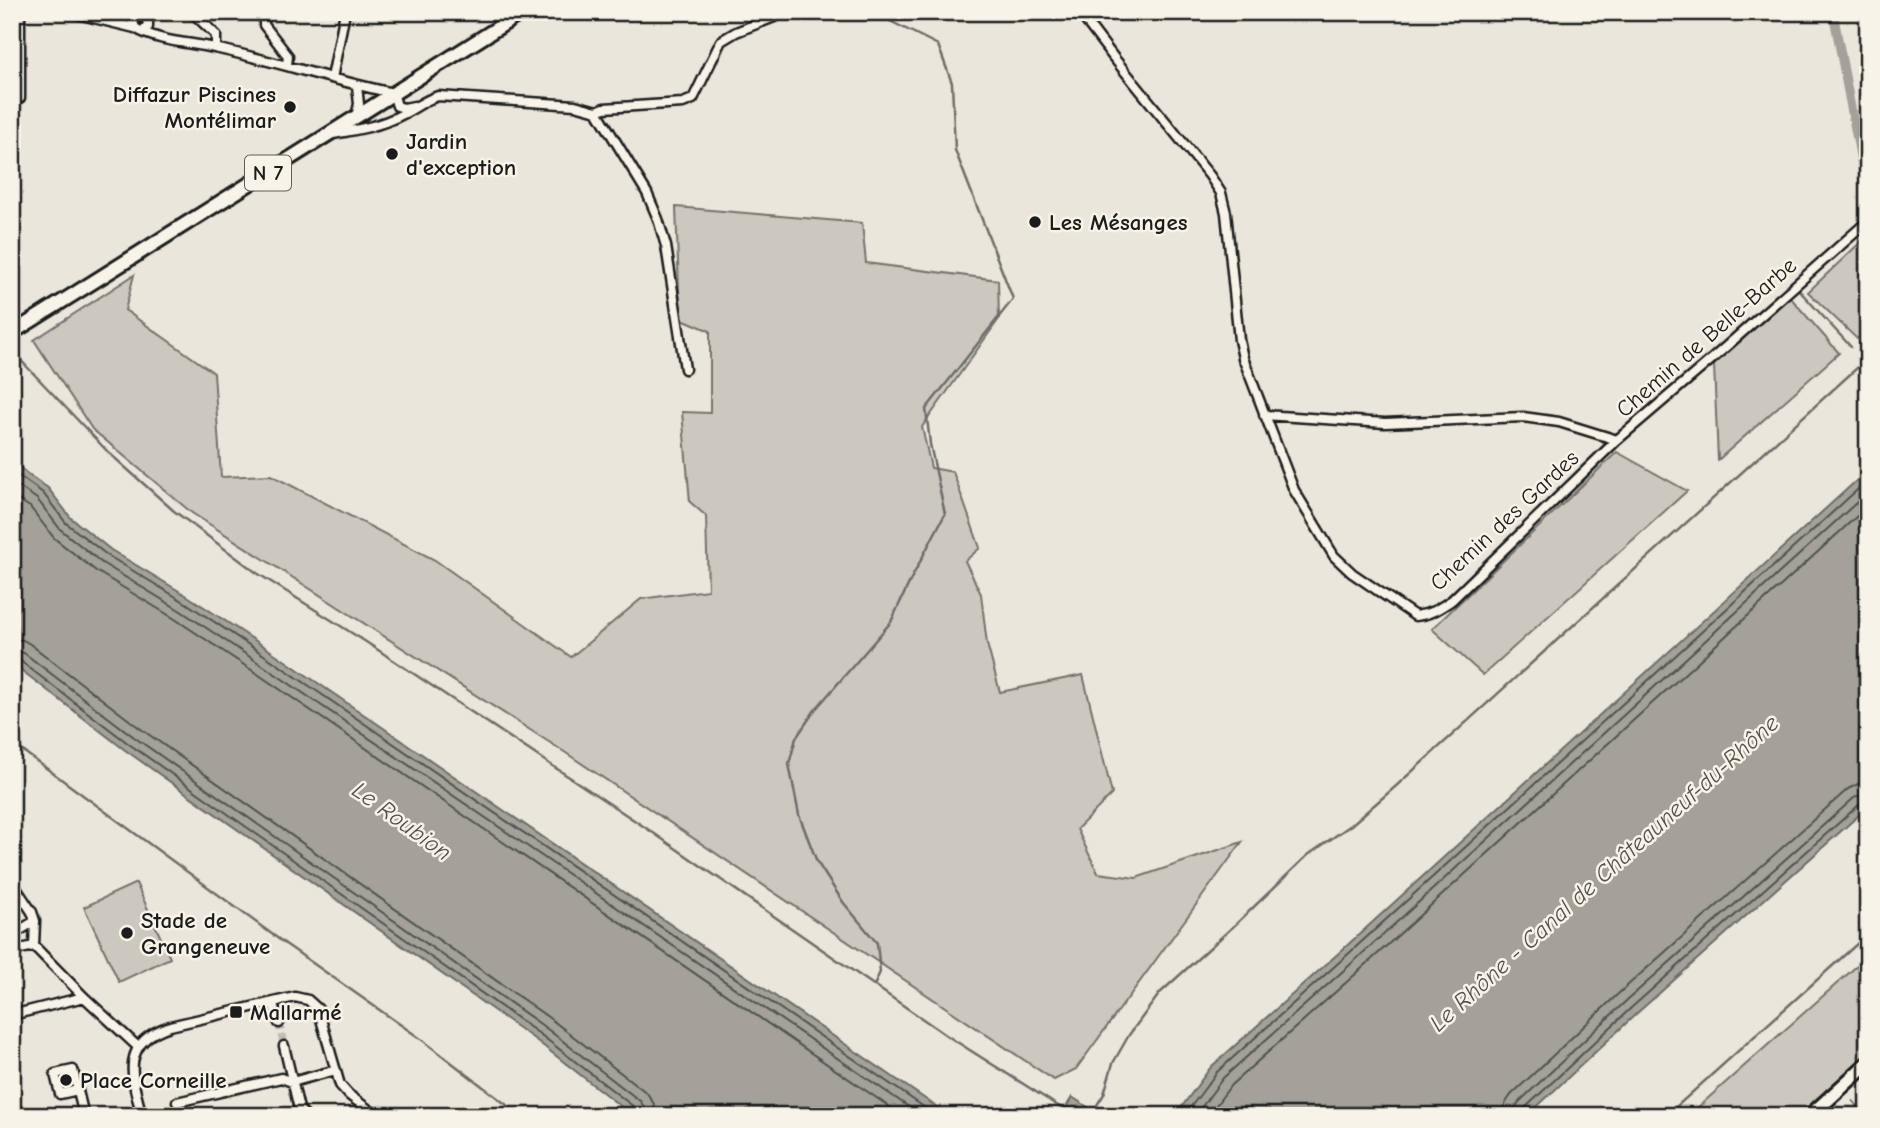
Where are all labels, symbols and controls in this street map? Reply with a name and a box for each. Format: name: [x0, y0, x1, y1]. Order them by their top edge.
place label: Diffazur Piscines Montélimar: [113, 81, 277, 134]
marker: Diffazur Piscines Montélimar: [282, 99, 298, 115]
place label: Jardin d'exception: [406, 128, 516, 181]
marker: Jardin d'exception: [384, 146, 400, 162]
road number: N 7: [245, 156, 291, 190]
place label: Les Mésanges: [1049, 209, 1188, 236]
marker: Les Mésanges: [1027, 214, 1043, 230]
street label: Chemin de Belle-Barbe: [1611, 252, 1802, 423]
street label: Chemin des Gardes: [1424, 444, 1584, 596]
water label: Le Rhône - Canal de Châteauneuf-du-Rhône: [1424, 709, 1784, 1037]
water label: Le Roubion: [347, 776, 457, 866]
place label: Stade de Grangeneuve: [141, 907, 270, 960]
marker: Stade de Grangeneuve: [119, 925, 135, 941]
place label: Mallarmé: [250, 999, 342, 1026]
marker: Mallarmé: [228, 1004, 244, 1020]
place label: Place Corneille: [80, 1067, 227, 1094]
marker: Place Corneille: [58, 1072, 74, 1088]

